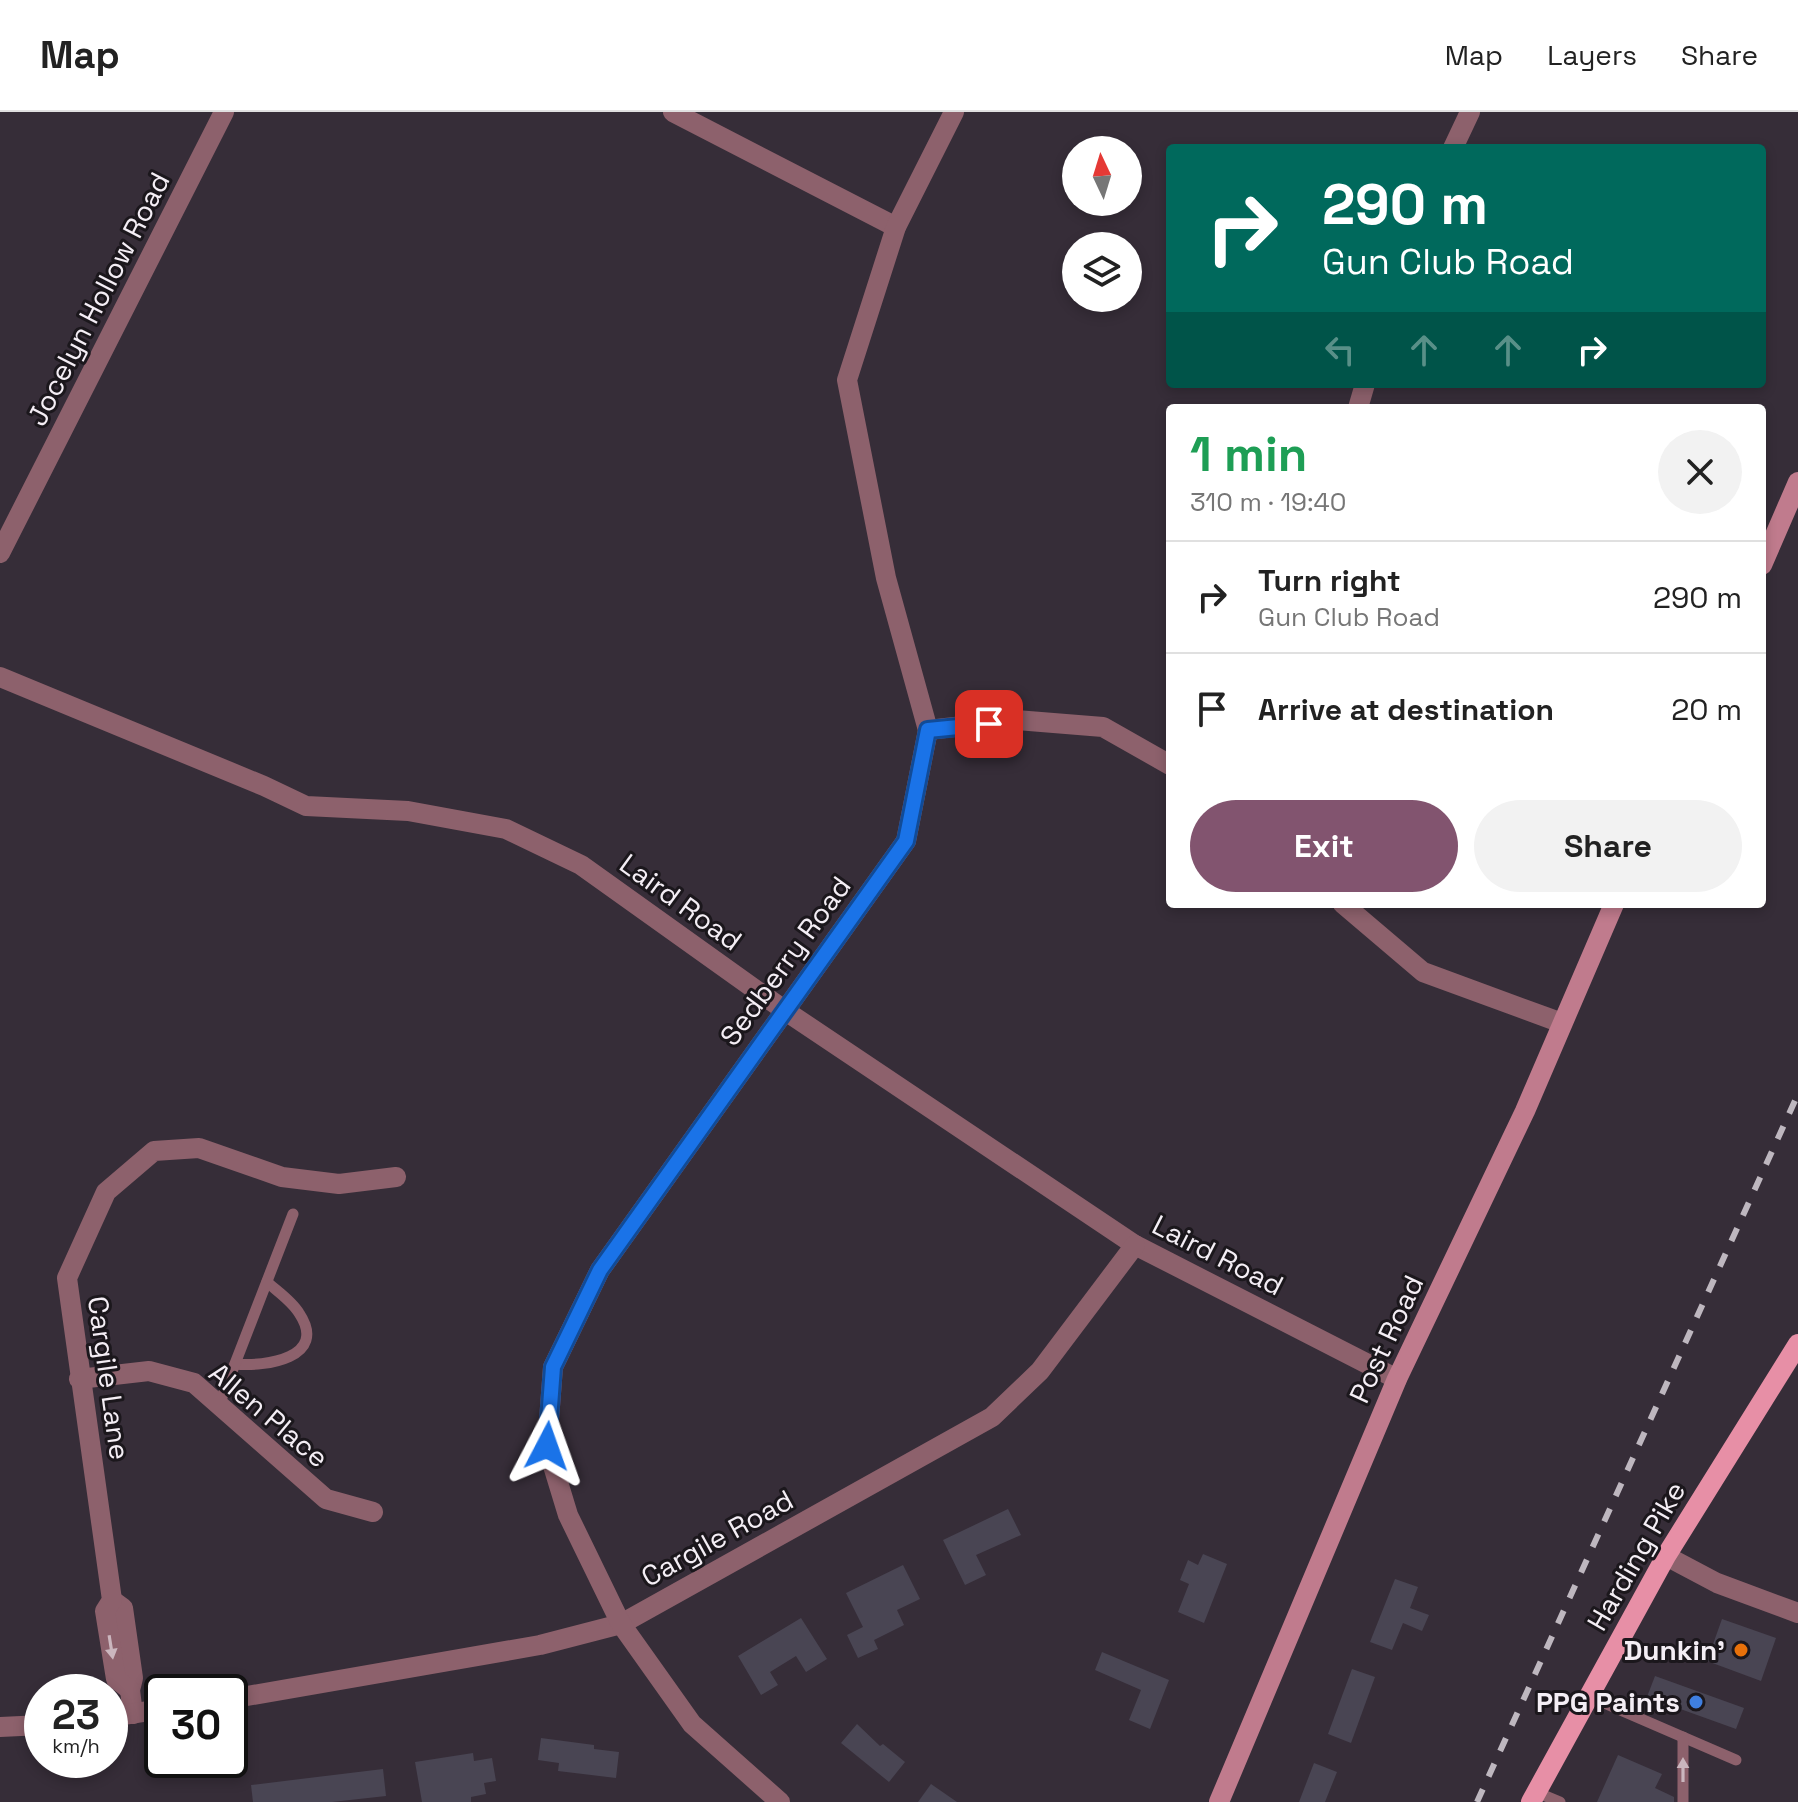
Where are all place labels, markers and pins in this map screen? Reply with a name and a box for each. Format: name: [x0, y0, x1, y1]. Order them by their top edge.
pin: [955, 690, 1023, 758]
place label: Dunkin': [1624, 1632, 1725, 1668]
marker: Dunkin': [1732, 1641, 1750, 1659]
place label: PPG Paints: [1536, 1684, 1680, 1720]
marker: PPG Paints: [1687, 1693, 1705, 1711]

